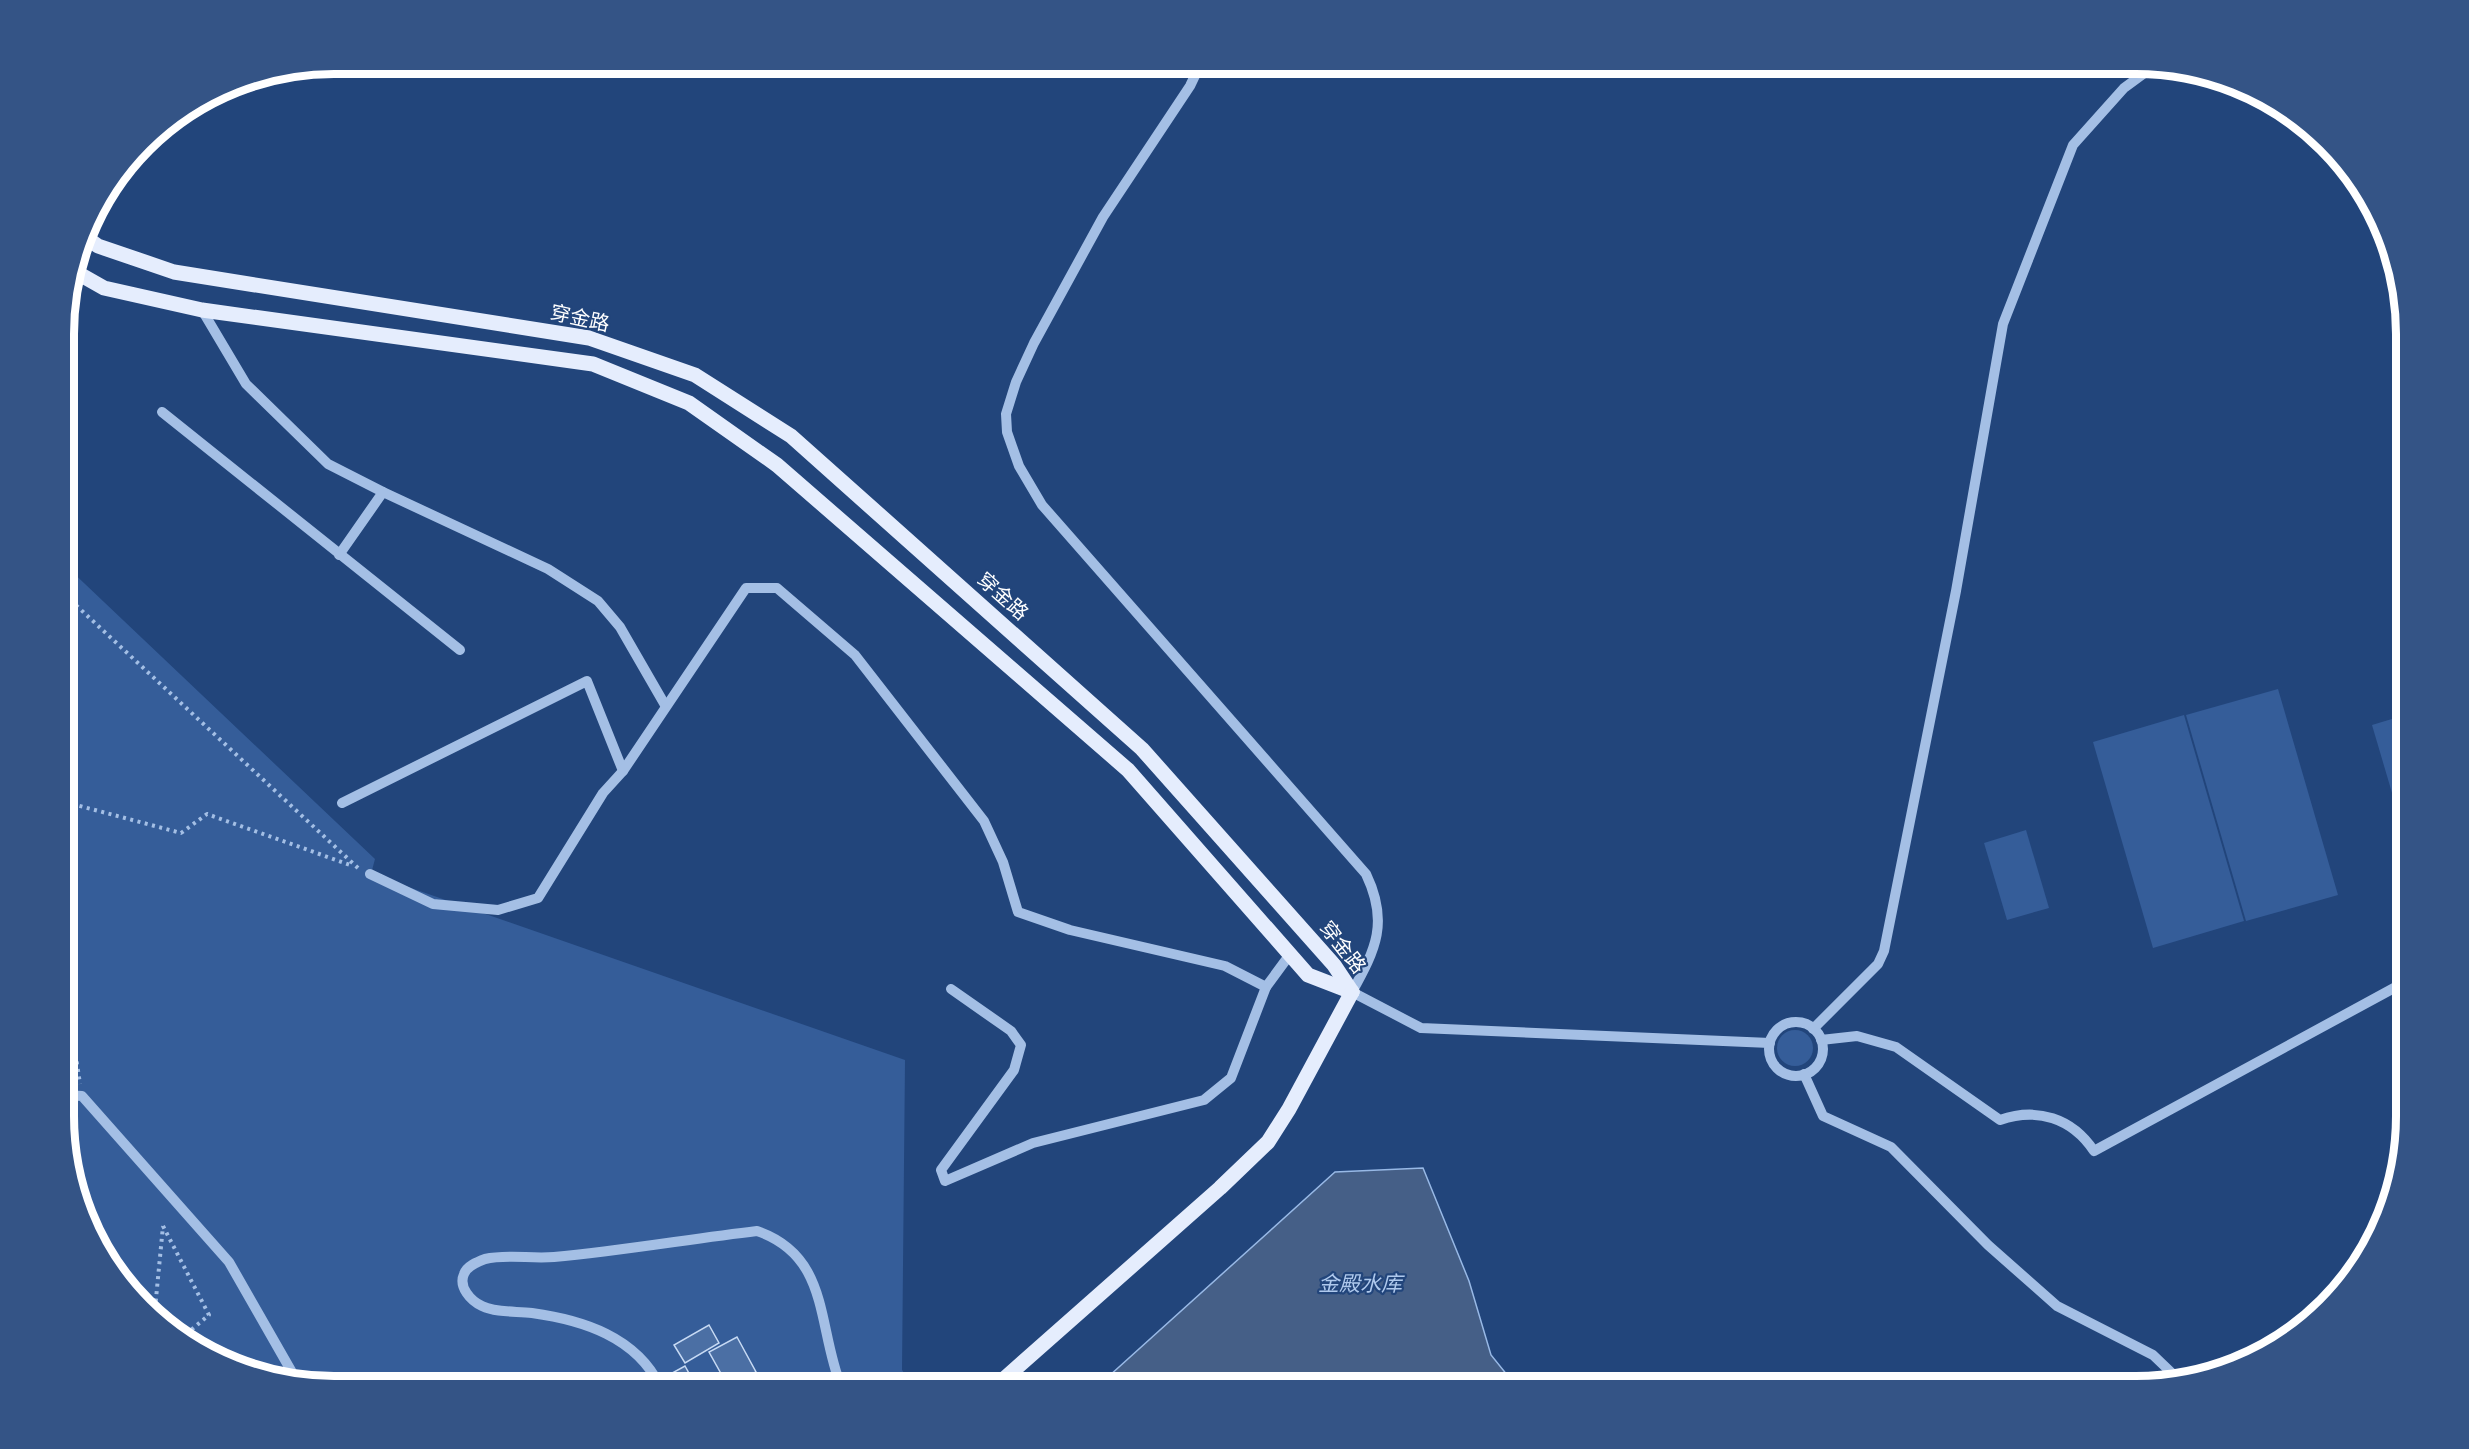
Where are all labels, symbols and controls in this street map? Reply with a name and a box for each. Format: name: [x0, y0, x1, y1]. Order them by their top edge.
street label: 穿金路: [548, 301, 612, 336]
street label: 穿金路: [973, 568, 1033, 625]
street label: 穿金路: [1315, 917, 1370, 978]
water label: 金殿水库: [1318, 1272, 1405, 1296]

